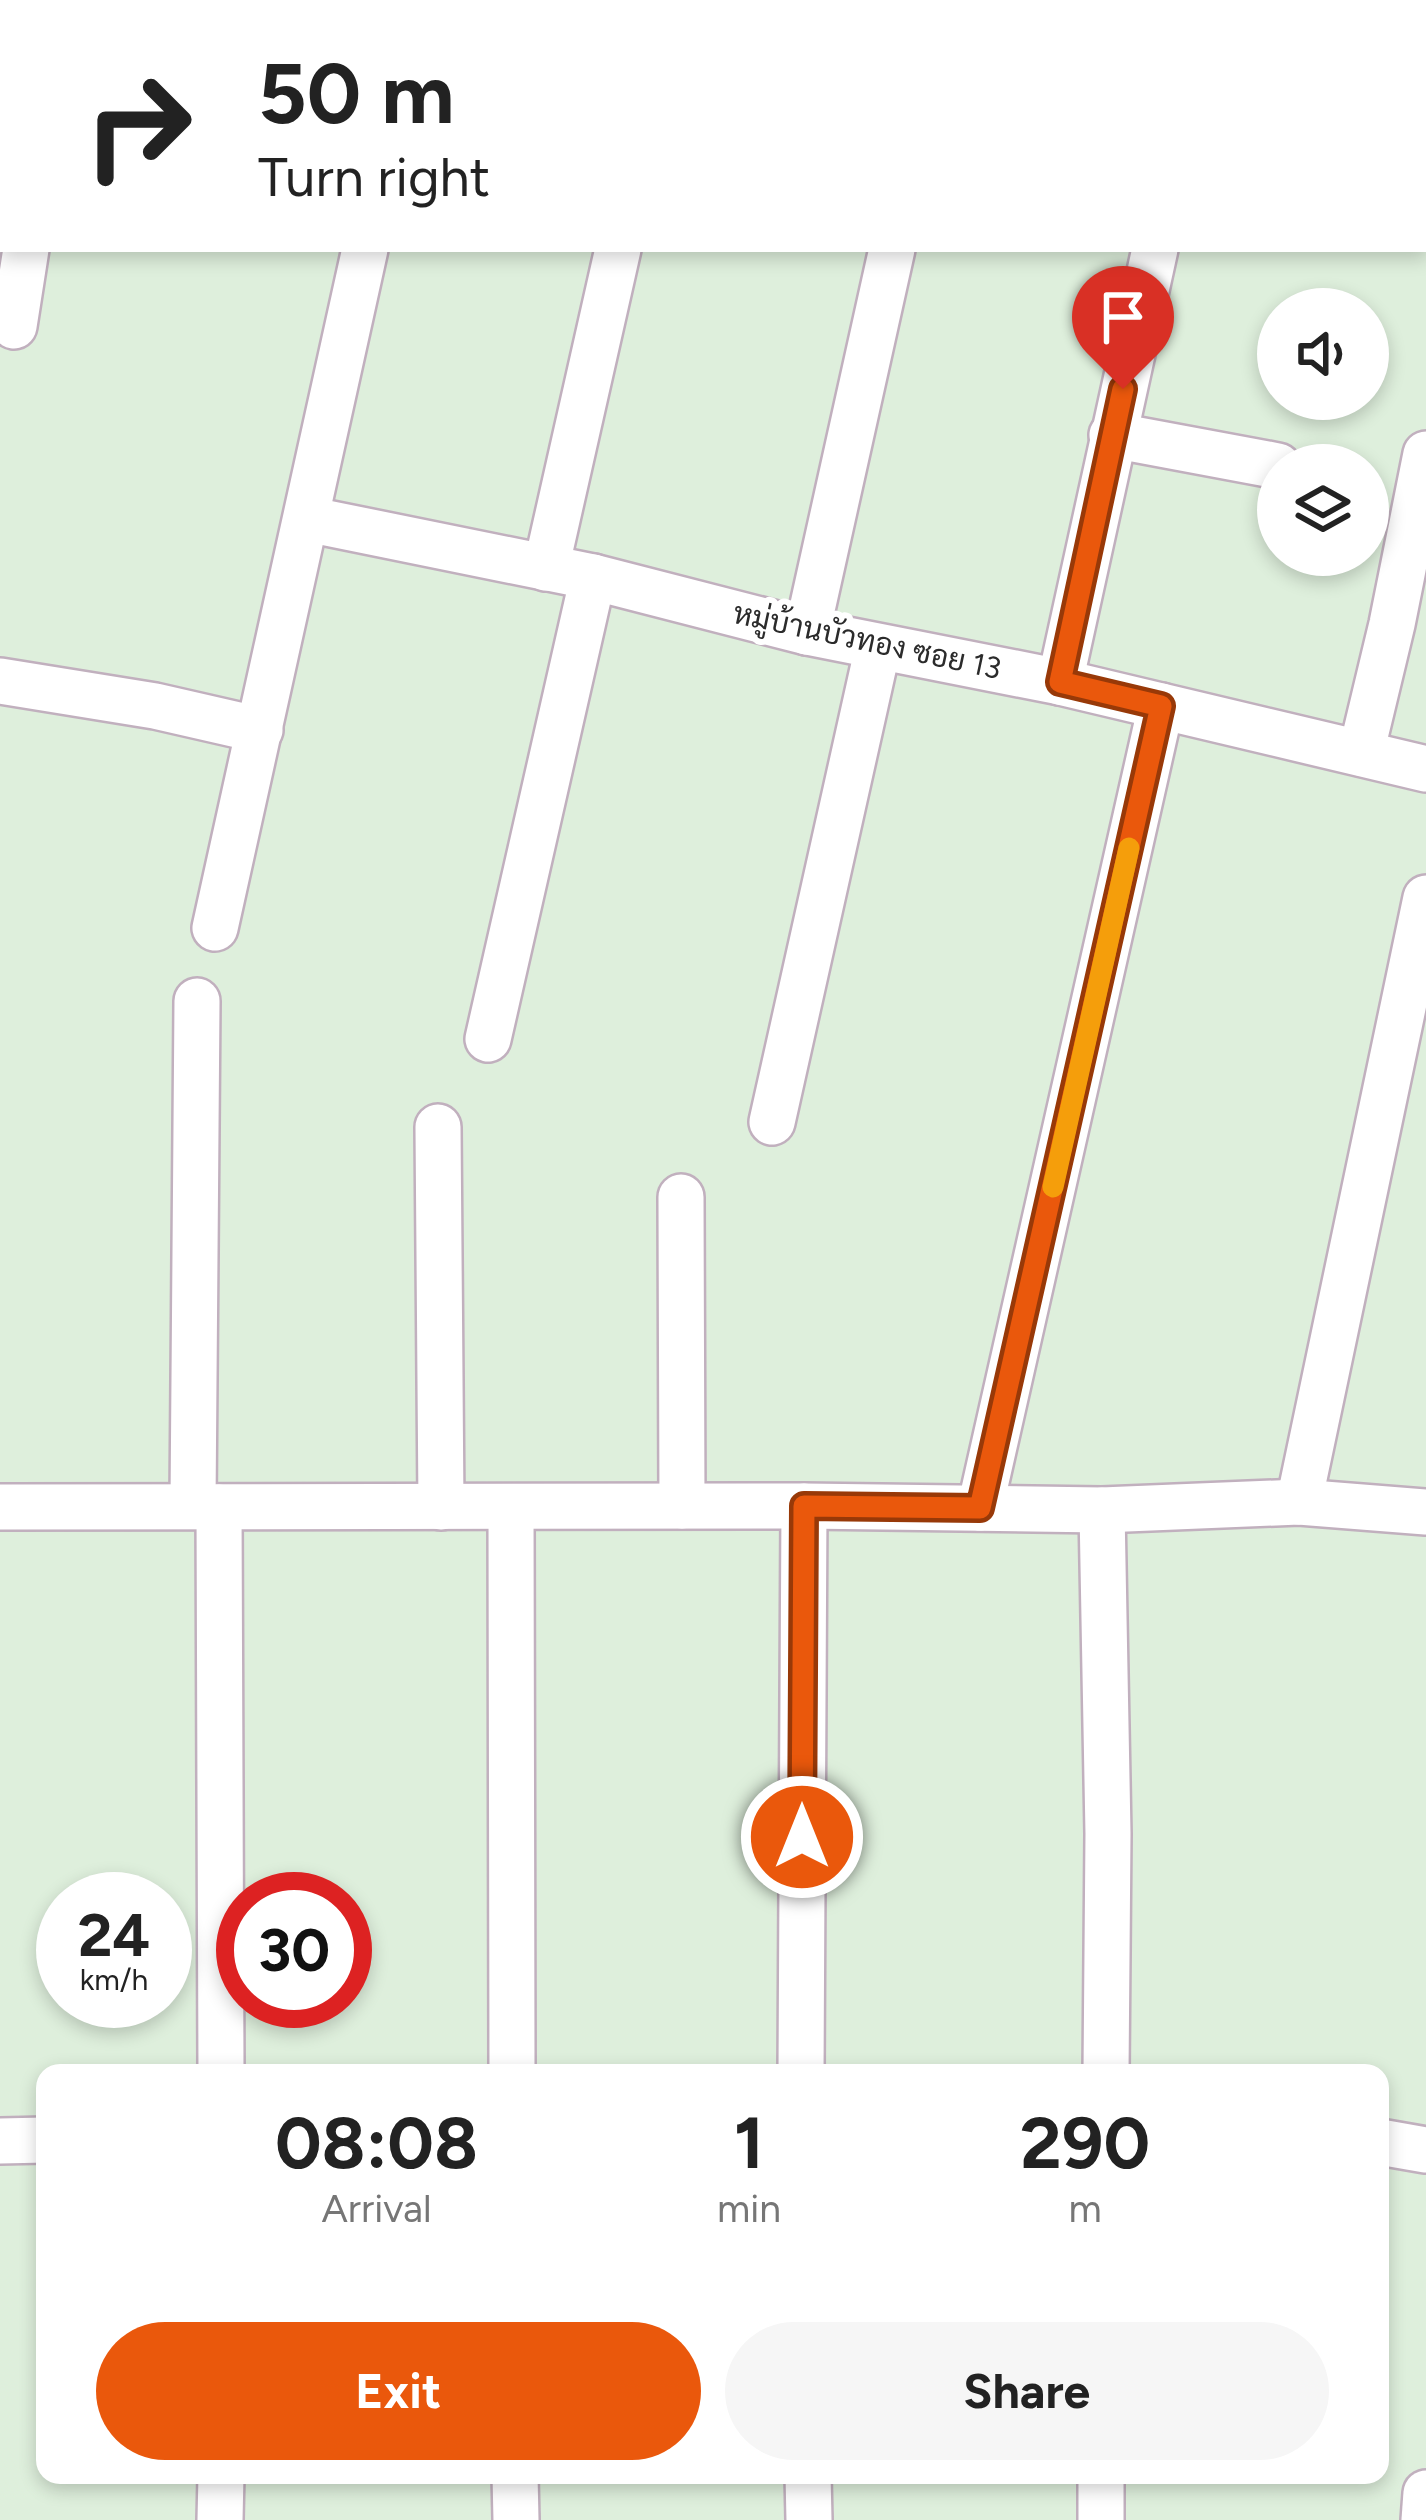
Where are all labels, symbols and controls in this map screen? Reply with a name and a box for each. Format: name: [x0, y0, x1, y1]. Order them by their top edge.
text: 50 m: [258, 43, 454, 144]
icon: right: [60, 48, 216, 204]
text: Turn right: [258, 145, 490, 210]
pin: [1072, 266, 1174, 389]
icon: arrive: [1090, 284, 1156, 350]
map controls: [1257, 288, 1389, 576]
button: sound: [1257, 288, 1389, 420]
button: layers: [1257, 444, 1389, 576]
street label: หมู่บ้านบัวทอง ซอย 13: [729, 592, 1005, 689]
position arrow: [739, 1774, 865, 1900]
speed limit sign: 30: [216, 1872, 372, 2028]
text: 24: [78, 1899, 150, 1971]
text: km/h: [80, 1961, 148, 1998]
text: 08:08: [275, 2100, 478, 2186]
text: 1: [734, 2100, 764, 2186]
text: 290: [1020, 2100, 1150, 2186]
text: Arrival: [321, 2185, 432, 2232]
text: min: [717, 2185, 781, 2232]
text: m: [1068, 2185, 1102, 2232]
button: Exit: [96, 2322, 701, 2460]
button: Share: [725, 2322, 1329, 2460]

